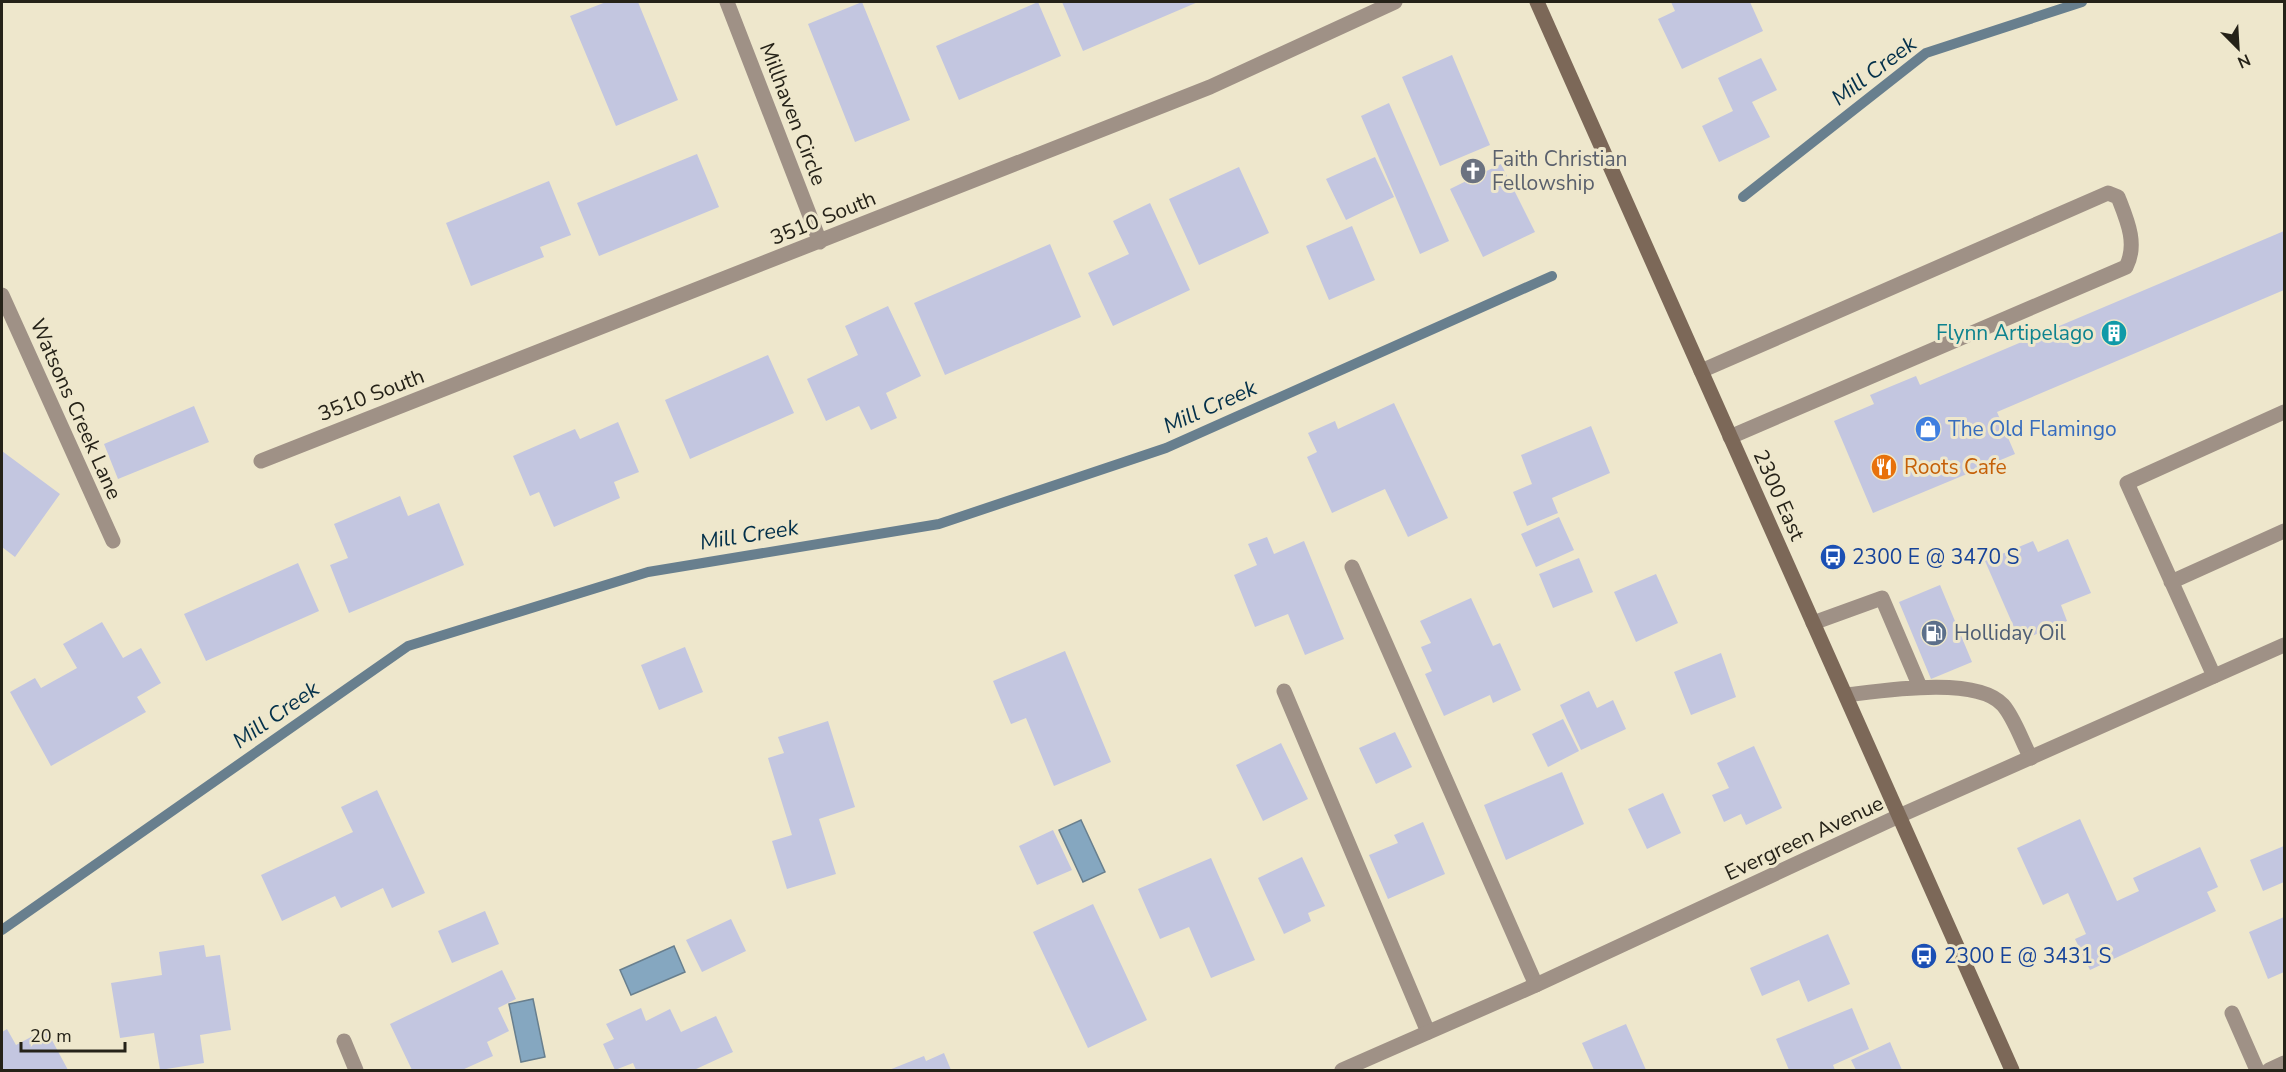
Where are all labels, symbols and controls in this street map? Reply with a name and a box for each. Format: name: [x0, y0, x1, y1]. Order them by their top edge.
north arrow: [2208, 18, 2268, 78]
water label: Mill Creek: [1825, 28, 1924, 113]
street label: Millhaven Circle: [753, 39, 833, 189]
text: N: [2234, 48, 2254, 73]
place label: Faith Christian Fellowship: [1492, 145, 1628, 197]
church icon: Faith Christian Fellowship: [1458, 156, 1488, 186]
street label: 3510 South: [766, 184, 880, 252]
street label: Watsons Creek Lane: [24, 314, 128, 504]
building icon: Flynn Artipelago: [2099, 318, 2129, 348]
place label: Flynn Artipelago: [1936, 319, 2094, 347]
street label: 3510 South: [314, 362, 428, 428]
water label: Mill Creek: [1158, 373, 1262, 441]
shop icon: The Old Flamingo: [1913, 414, 1943, 444]
place label: The Old Flamingo: [1948, 415, 2117, 443]
street label: 2300 East: [1747, 445, 1812, 545]
restaurant icon: Roots Cafe: [1869, 452, 1899, 482]
place label: Roots Cafe: [1904, 453, 2007, 481]
water label: Mill Creek: [697, 512, 801, 558]
bus stop icon: 2300 E @ 3470 S: [1818, 542, 1848, 572]
place label: 2300 E @ 3470 S: [1852, 543, 2019, 571]
fuel station icon: Holliday Oil: [1919, 618, 1949, 648]
place label: Holliday Oil: [1954, 619, 2066, 647]
water label: Mill Creek: [227, 674, 326, 756]
street label: Evergreen Avenue: [1720, 789, 1888, 887]
bus stop icon: 2300 E @ 3431 S: [1909, 941, 1939, 971]
place label: 2300 E @ 3431 S: [1944, 942, 2111, 970]
scale bar: [21, 1015, 124, 1053]
text: 20 m: [30, 1024, 72, 1048]

